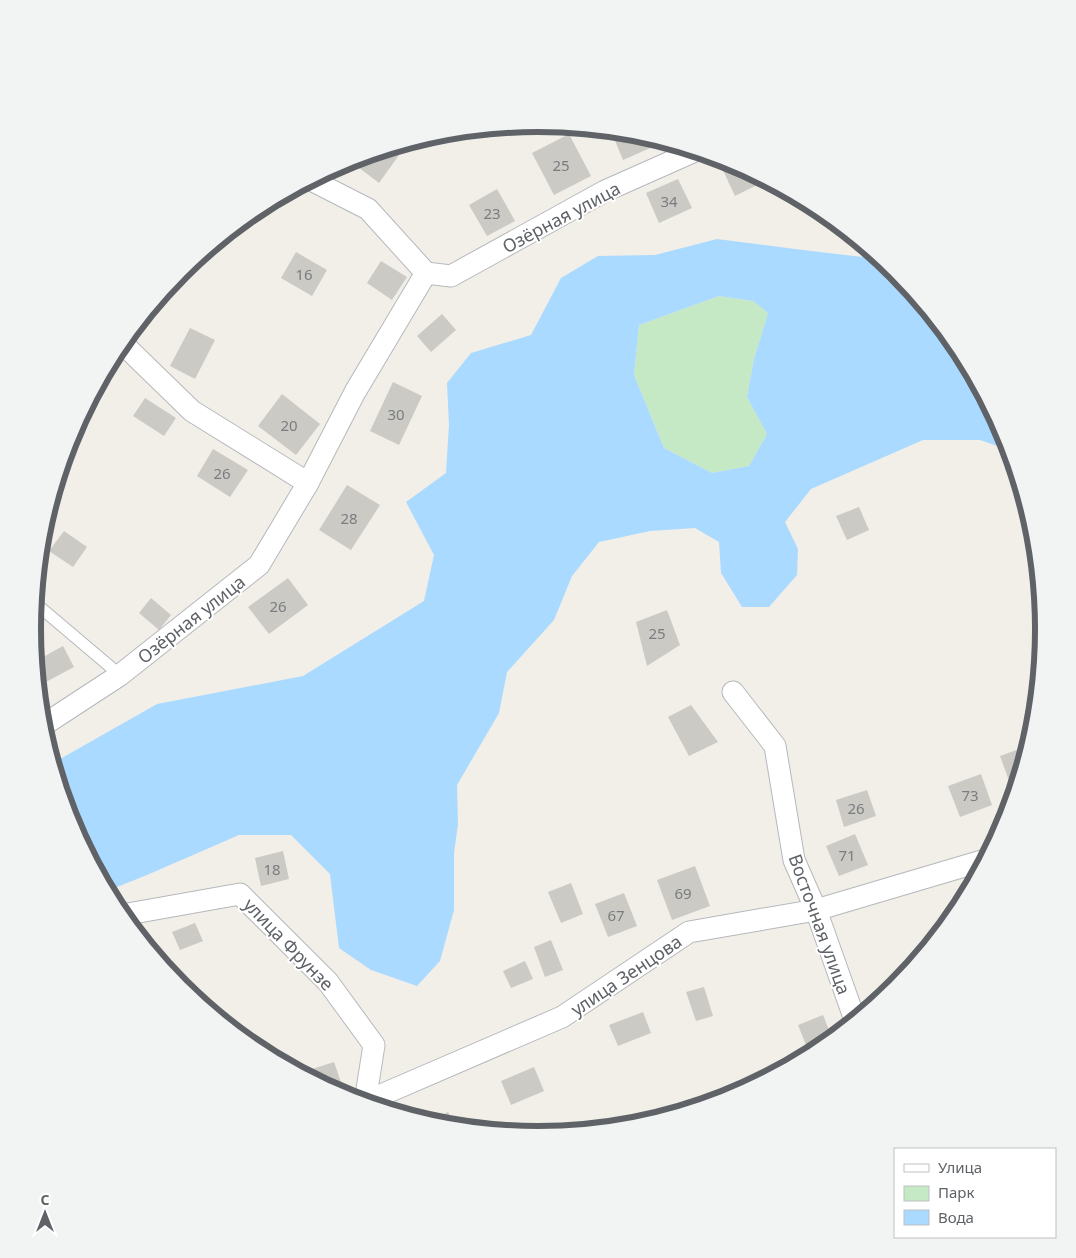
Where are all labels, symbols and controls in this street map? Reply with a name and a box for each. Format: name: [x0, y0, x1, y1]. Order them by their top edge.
house number: 25: [552, 155, 570, 175]
street label: Озёрная улица: [498, 176, 624, 258]
house number: 34: [660, 191, 678, 211]
house number: 23: [483, 203, 501, 223]
house number: 16: [295, 264, 313, 284]
house number: 30: [387, 404, 405, 424]
house number: 20: [280, 415, 298, 435]
house number: 26: [213, 463, 231, 483]
house number: 28: [340, 508, 358, 528]
street label: Озёрная улица: [132, 569, 250, 669]
house number: 26: [269, 596, 287, 616]
house number: 25: [648, 623, 666, 643]
house number: 73: [961, 785, 979, 805]
house number: 26: [847, 798, 865, 818]
house number: 71: [838, 845, 856, 865]
street label: Восточная улица: [783, 850, 857, 998]
house number: 18: [263, 859, 281, 879]
house number: 69: [674, 883, 692, 903]
street label: улица Фрунзе: [239, 893, 339, 995]
house number: 67: [607, 905, 625, 925]
street label: улица Зенцова: [566, 929, 686, 1021]
legend: [894, 1148, 1056, 1238]
text: Улица: [938, 1157, 982, 1177]
text: Парк: [938, 1182, 974, 1202]
north arrow: [20, 1188, 70, 1238]
text: С: [40, 1190, 50, 1209]
text: Вода: [938, 1207, 974, 1227]

